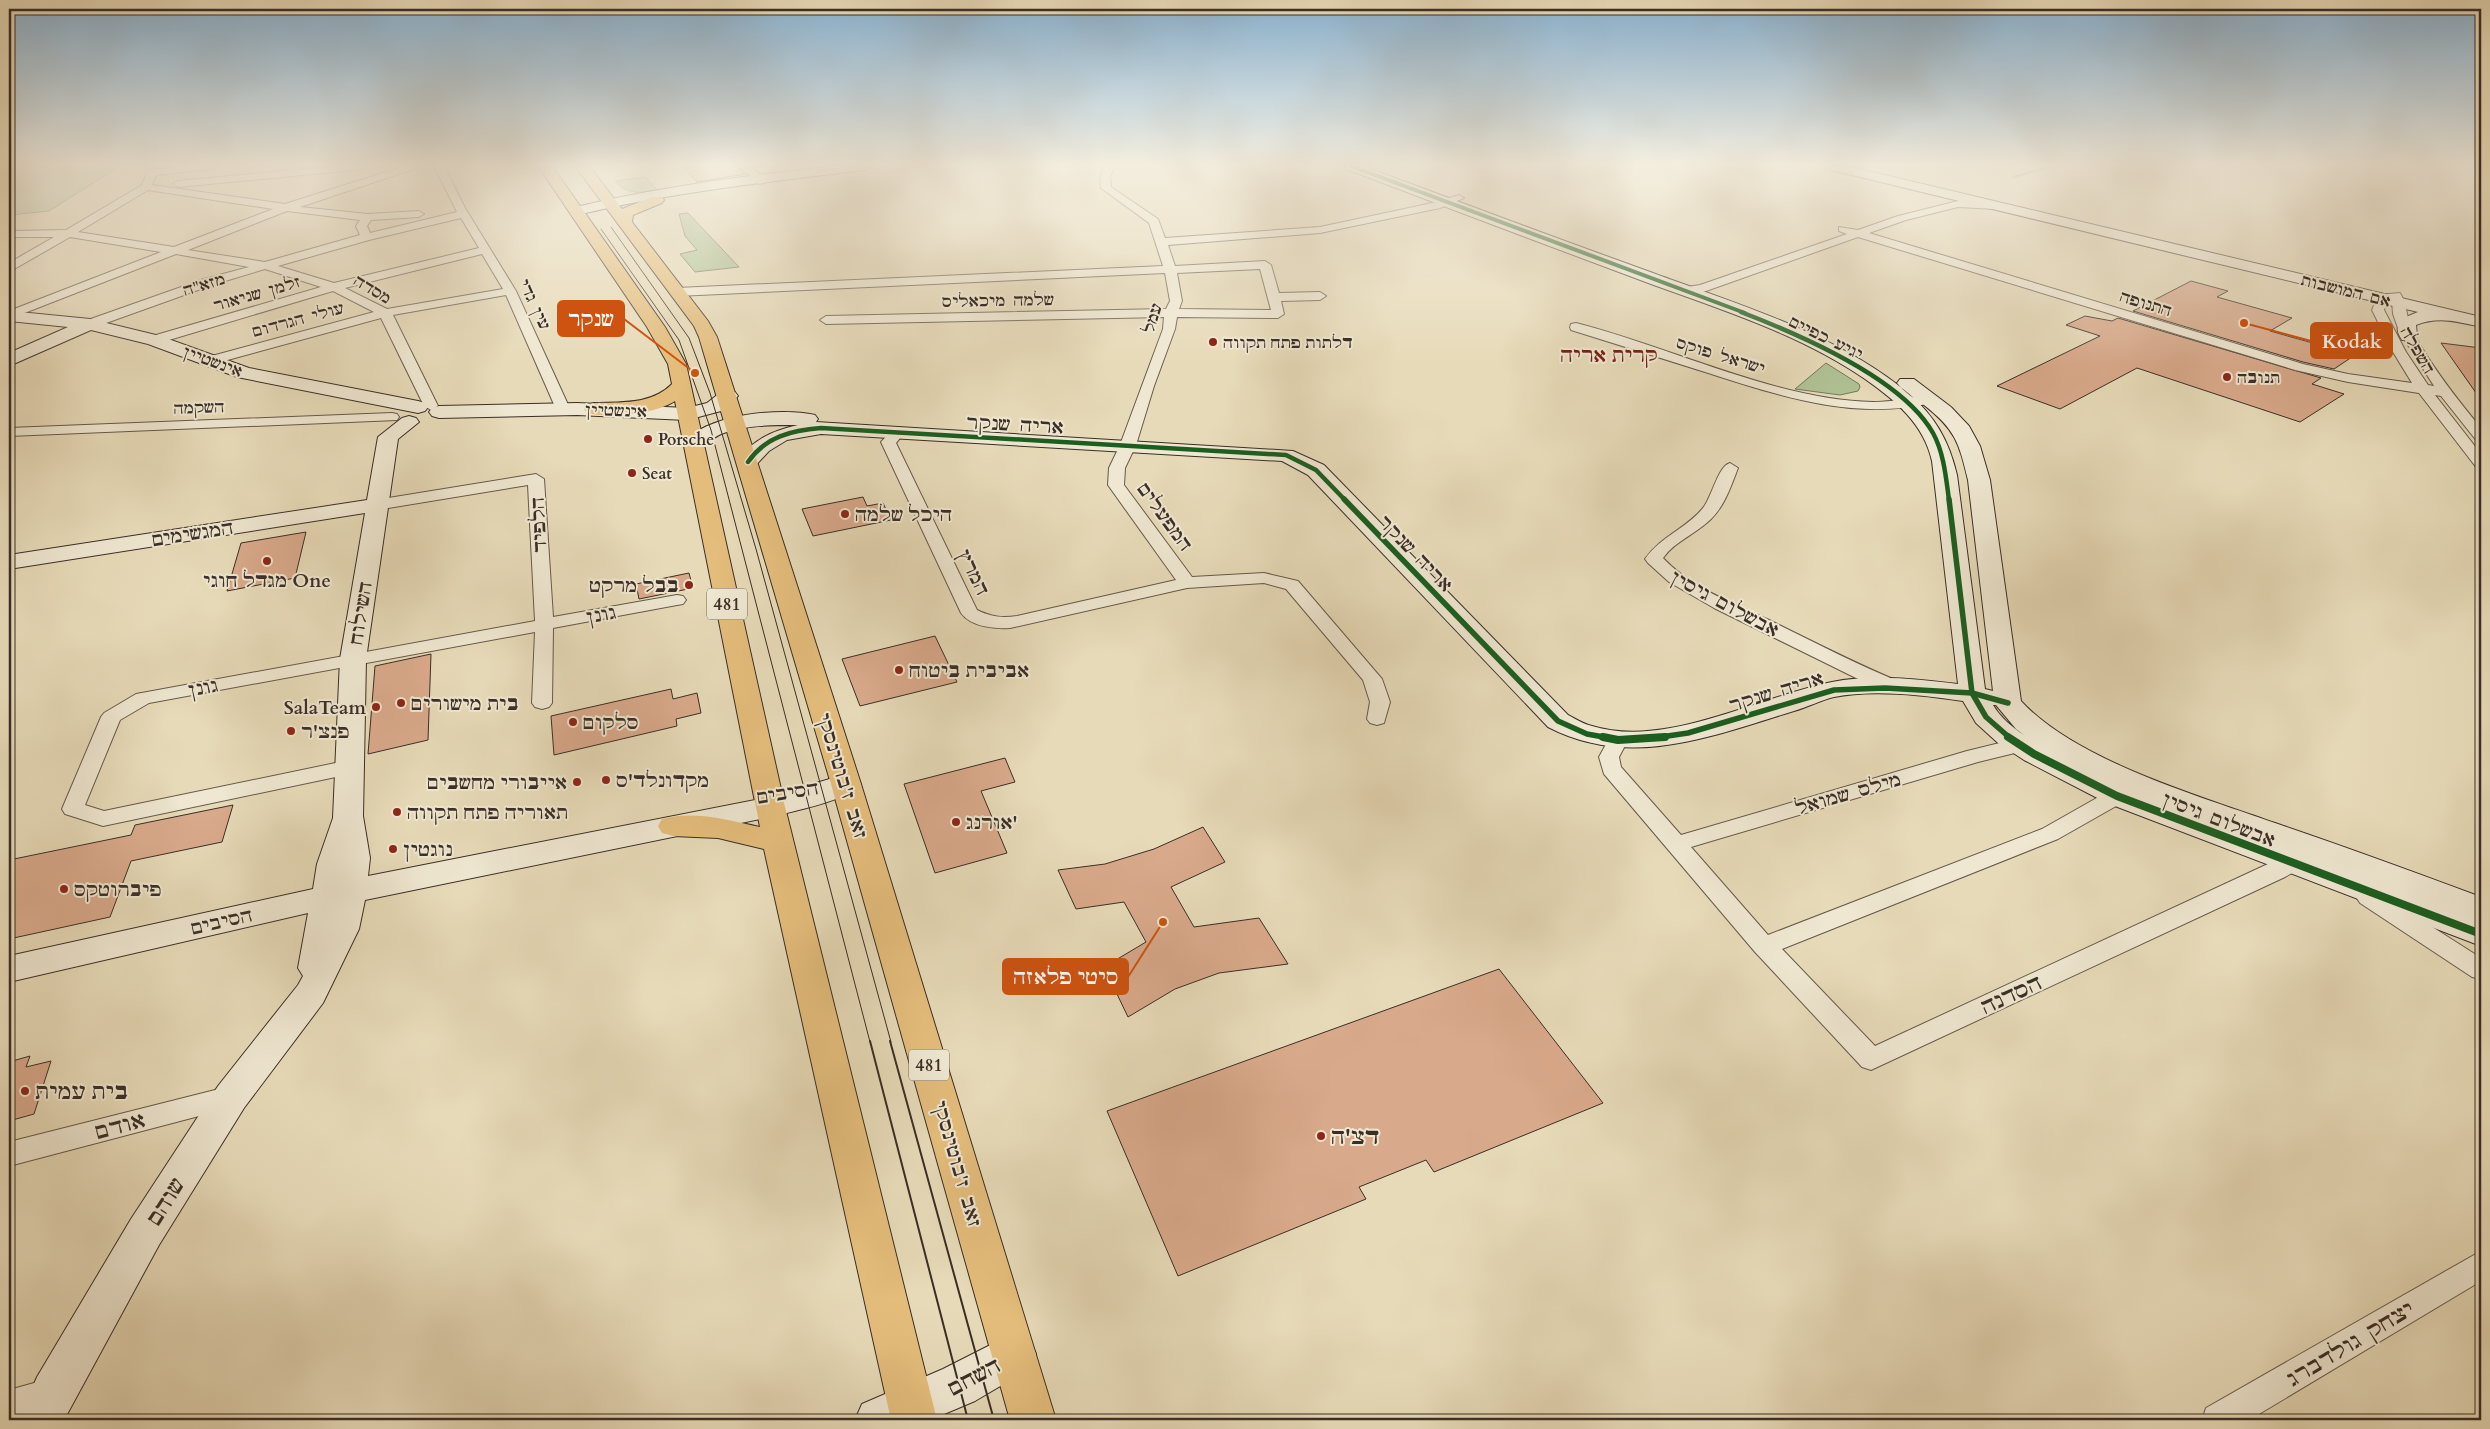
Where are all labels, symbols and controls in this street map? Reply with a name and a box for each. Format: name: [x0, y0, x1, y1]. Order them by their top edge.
street label: מזא"ה: [180, 268, 228, 302]
street label: אם המושבות: [2299, 269, 2393, 313]
street label: מסדה: [349, 270, 396, 310]
street label: זלמן שניאור: [211, 271, 304, 317]
street label: עין גדי: [513, 275, 555, 333]
street label: התנופה: [2117, 286, 2174, 322]
street label: שלמה מיכאליס: [942, 289, 1054, 313]
street label: עולי הגרדום: [250, 297, 347, 343]
callout: שנקר: [558, 301, 624, 336]
street label: עמל: [1138, 301, 1168, 336]
text: שנקר: [568, 306, 614, 333]
street label: יגיע כפיים: [1785, 310, 1867, 365]
callout: Kodak: [2311, 323, 2392, 358]
street label: השפלה: [2395, 323, 2439, 378]
text: Kodak: [2322, 328, 2383, 355]
place label: דלתות פתח תקווה: [1223, 332, 1353, 354]
street label: ישראל פוקס: [1674, 332, 1768, 380]
marker: דלתות פתח תקווה: [1207, 336, 1219, 348]
street label: אינשטיין: [180, 341, 246, 383]
district label: קרית אריה: [1560, 342, 1658, 369]
place label: תנובה: [2237, 367, 2280, 389]
marker: תנובה: [2221, 371, 2233, 383]
street label: השקמה: [173, 396, 225, 420]
street label: אינשטיין: [585, 399, 647, 423]
street label: אריה שנקר: [966, 409, 1064, 441]
place label: Porsche: [658, 429, 714, 451]
marker: Porsche: [642, 433, 654, 445]
place label: Seat: [642, 463, 672, 485]
marker: Seat: [626, 467, 638, 479]
street label: המפעלים: [1130, 477, 1198, 557]
street label: הלפיד: [525, 496, 553, 553]
place label: היכל שלמה: [855, 502, 952, 528]
marker: היכל שלמה: [839, 508, 851, 520]
street label: אריה שנקר: [1372, 510, 1458, 598]
street label: המגשימים: [149, 515, 235, 553]
street label: המרץ: [951, 545, 995, 600]
marker: מגדל חוגי One: [261, 555, 273, 567]
street label: אבשלום גיסין: [1666, 564, 1783, 643]
place label: מגדל חוגי One: [203, 568, 331, 594]
place label: בבל מרקט: [589, 573, 679, 599]
marker: בבל מרקט: [683, 579, 695, 591]
street label: השילוח: [343, 580, 379, 646]
road number: 481: [707, 588, 747, 620]
street label: גונן: [584, 599, 618, 631]
place label: אביבית ביטוח: [909, 658, 1029, 684]
marker: אביבית ביטוח: [893, 664, 905, 676]
street label: אריה שנקר: [1726, 665, 1827, 719]
street label: גונן: [186, 672, 220, 704]
place label: בית מישורים: [411, 691, 519, 717]
place label: SalaTeam: [284, 695, 367, 721]
marker: בית מישורים: [395, 697, 407, 709]
marker: SalaTeam: [370, 701, 382, 713]
place label: סלקום: [583, 710, 639, 736]
street label: זאב ז'בוטינסקי: [810, 710, 874, 843]
marker: סלקום: [567, 716, 579, 728]
place label: פנצ'ר: [301, 719, 350, 745]
marker: פנצ'ר: [285, 725, 297, 737]
street label: מילס שמואל: [1792, 766, 1904, 821]
place label: מקדונלד'ס: [616, 768, 709, 794]
place label: אייבורי מחשבים: [427, 770, 567, 796]
marker: מקדונלד'ס: [600, 774, 612, 786]
street label: הסיבים: [754, 775, 820, 811]
marker: אייבורי מחשבים: [571, 776, 583, 788]
street label: אבשלום גיסין: [2158, 786, 2279, 854]
place label: תאוריה פתח תקווה: [407, 800, 568, 826]
marker: תאוריה פתח תקווה: [391, 806, 403, 818]
place label: אורנג': [966, 810, 1018, 836]
marker: אורנג': [950, 816, 962, 828]
place label: נוגטין: [403, 837, 453, 863]
marker: נוגטין: [387, 843, 399, 855]
place label: פיברוטקס: [74, 877, 162, 903]
marker: פיברוטקס: [58, 883, 70, 895]
street label: הסיבים: [187, 902, 255, 942]
callout: סיטי פלאזה: [1003, 959, 1128, 994]
text: סיטי פלאזה: [1013, 964, 1119, 991]
street label: הסדנה: [1976, 968, 2047, 1022]
road number: 481: [909, 1050, 949, 1080]
place label: בית עמית: [35, 1077, 128, 1107]
marker: בית עמית: [19, 1085, 31, 1097]
street label: זאב ז'בוטינסקי: [926, 1098, 988, 1231]
street label: אודם: [92, 1105, 149, 1147]
place label: דצ'ה: [1331, 1122, 1379, 1152]
marker: דצ'ה: [1315, 1130, 1327, 1142]
street label: שוהם: [140, 1172, 192, 1231]
street label: יצחק גולדברג: [2281, 1294, 2420, 1394]
street label: השחם: [943, 1351, 1006, 1403]

